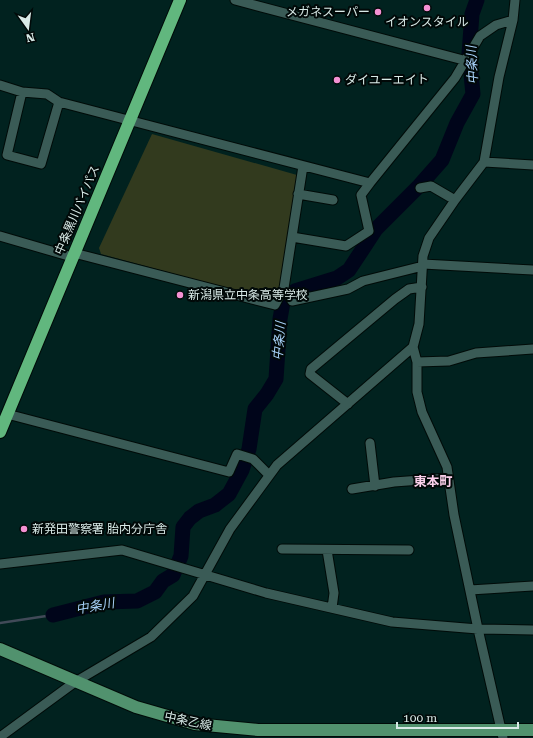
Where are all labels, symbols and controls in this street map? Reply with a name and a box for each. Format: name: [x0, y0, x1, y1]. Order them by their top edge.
marker: イオンスタイル: [422, 3, 432, 13]
place label: メガネスーパー: [286, 5, 370, 19]
marker: メガネスーパー: [373, 7, 383, 17]
north arrow: [8, 8, 48, 48]
place label: イオンスタイル: [385, 15, 469, 29]
text: N: [24, 30, 36, 45]
water label: 中条川: [463, 43, 481, 85]
place label: ダイユーエイト: [345, 73, 429, 87]
marker: ダイユーエイト: [332, 75, 342, 85]
street label: 中条黒川バイパス: [52, 163, 102, 257]
place label: 新潟県立中条高等学校: [188, 288, 308, 302]
marker: 新潟県立中条高等学校: [175, 290, 185, 300]
water label: 中条川: [270, 319, 288, 361]
district label: 東本町: [413, 474, 453, 489]
place label: 新発田警察署 胎内分庁舎: [32, 522, 167, 536]
marker: 新発田警察署 胎内分庁舎: [19, 524, 29, 534]
water label: 中条川: [74, 595, 117, 617]
scale bar: [397, 704, 518, 730]
street label: 中条乙線: [163, 709, 213, 733]
text: 100 m: [403, 711, 437, 725]

